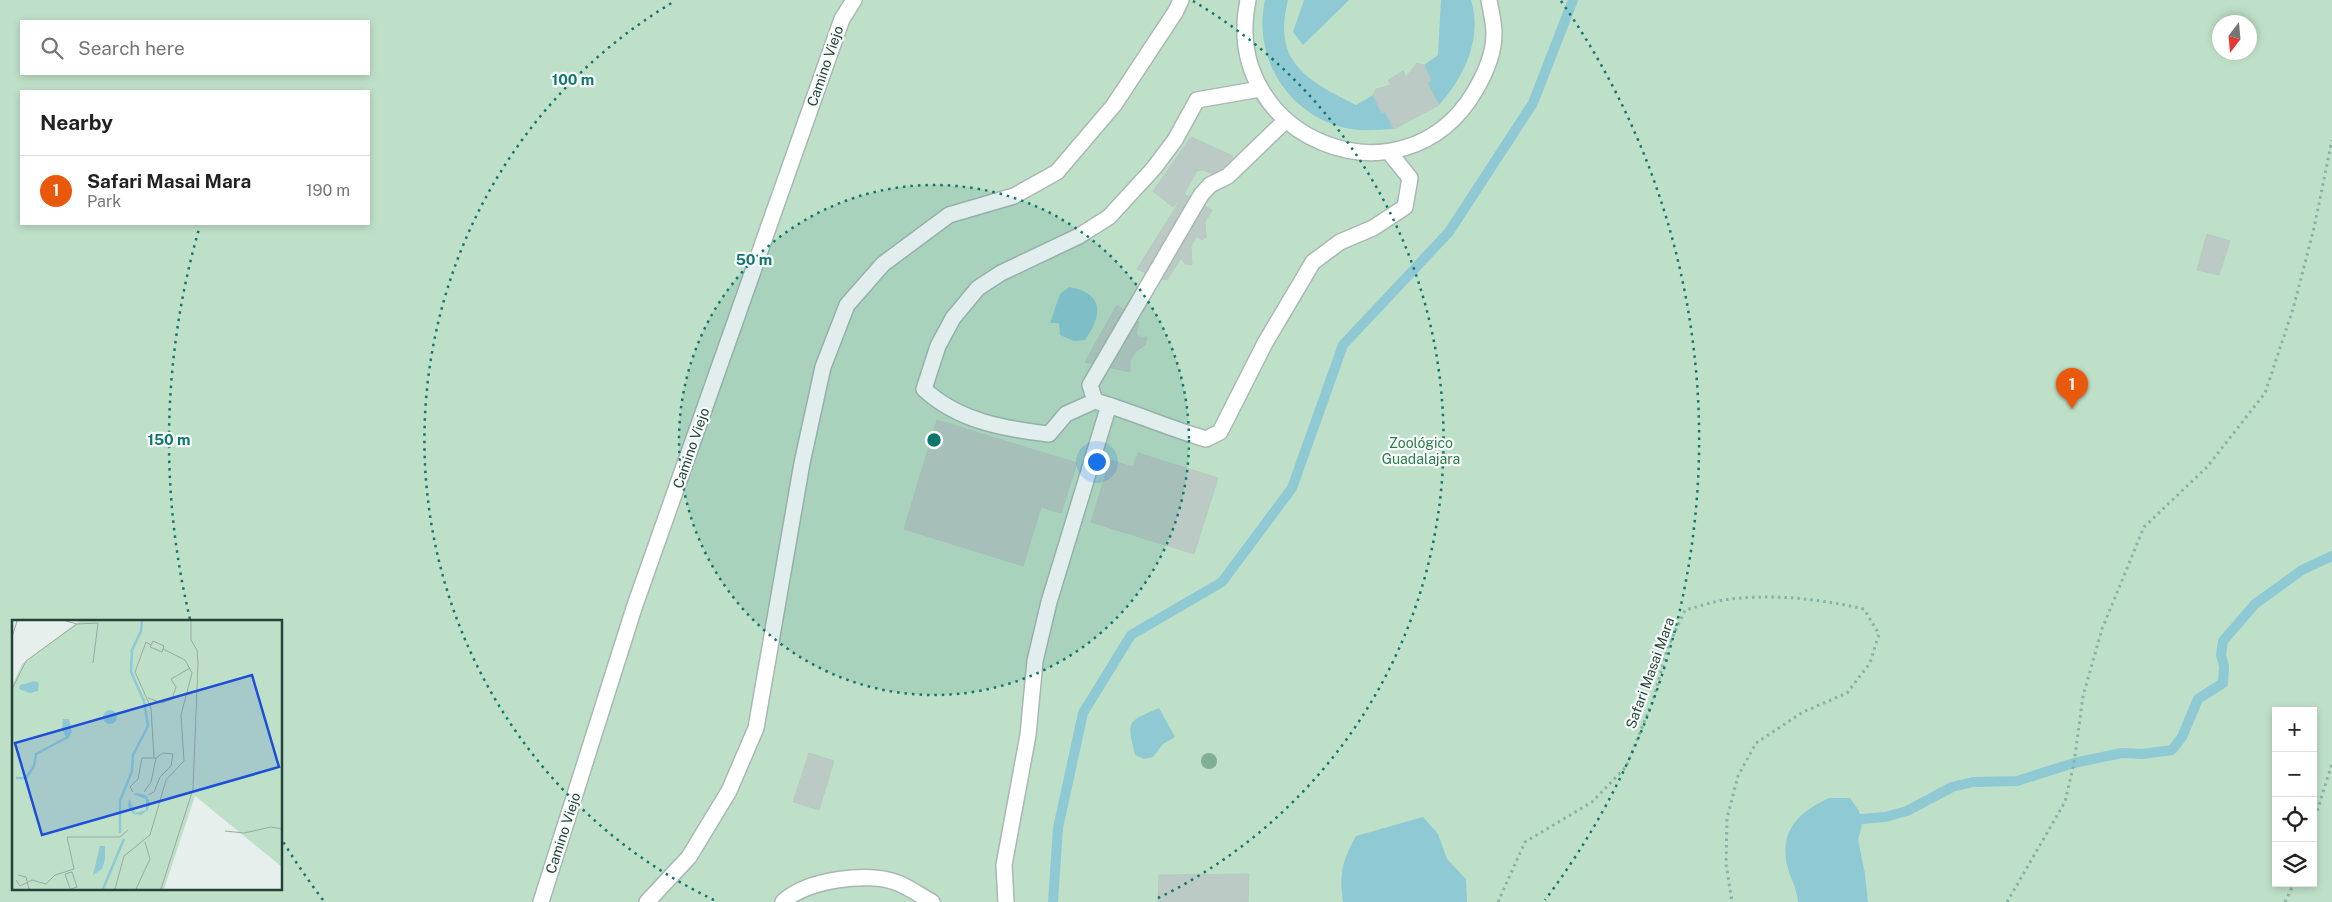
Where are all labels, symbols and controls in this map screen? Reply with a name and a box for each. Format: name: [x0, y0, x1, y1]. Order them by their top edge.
north arrow: [2212, 15, 2257, 60]
search box: [20, 20, 370, 75]
street label: Camino Viejo: [804, 23, 846, 108]
icon: search: [38, 34, 66, 62]
text: Search here: [78, 37, 185, 59]
text: 100 m: [552, 71, 594, 88]
text: Nearby: [40, 110, 113, 135]
text: Safari Masai Mara: [87, 170, 251, 192]
text: 1: [53, 181, 59, 200]
text: 190 m: [306, 181, 350, 200]
text: Park: [87, 192, 121, 211]
text: 50 m: [736, 251, 772, 268]
pin: 1: [2056, 368, 2088, 409]
street label: Camino Viejo: [670, 405, 712, 490]
text: 150 m: [147, 431, 191, 448]
centre of rings: [925, 431, 943, 449]
park label: Zoológico Guadalajara: [1382, 435, 1460, 467]
your location: [1084, 449, 1110, 475]
street label: Safari Masai Mara: [1622, 615, 1678, 731]
inset map: [12, 620, 282, 890]
map controls: [2272, 707, 2317, 887]
button: +: [2272, 707, 2317, 752]
button: −: [2272, 752, 2317, 797]
street label: Camino Viejo: [542, 790, 584, 876]
button: locate: [2272, 797, 2317, 842]
button: layers: [2272, 842, 2317, 887]

